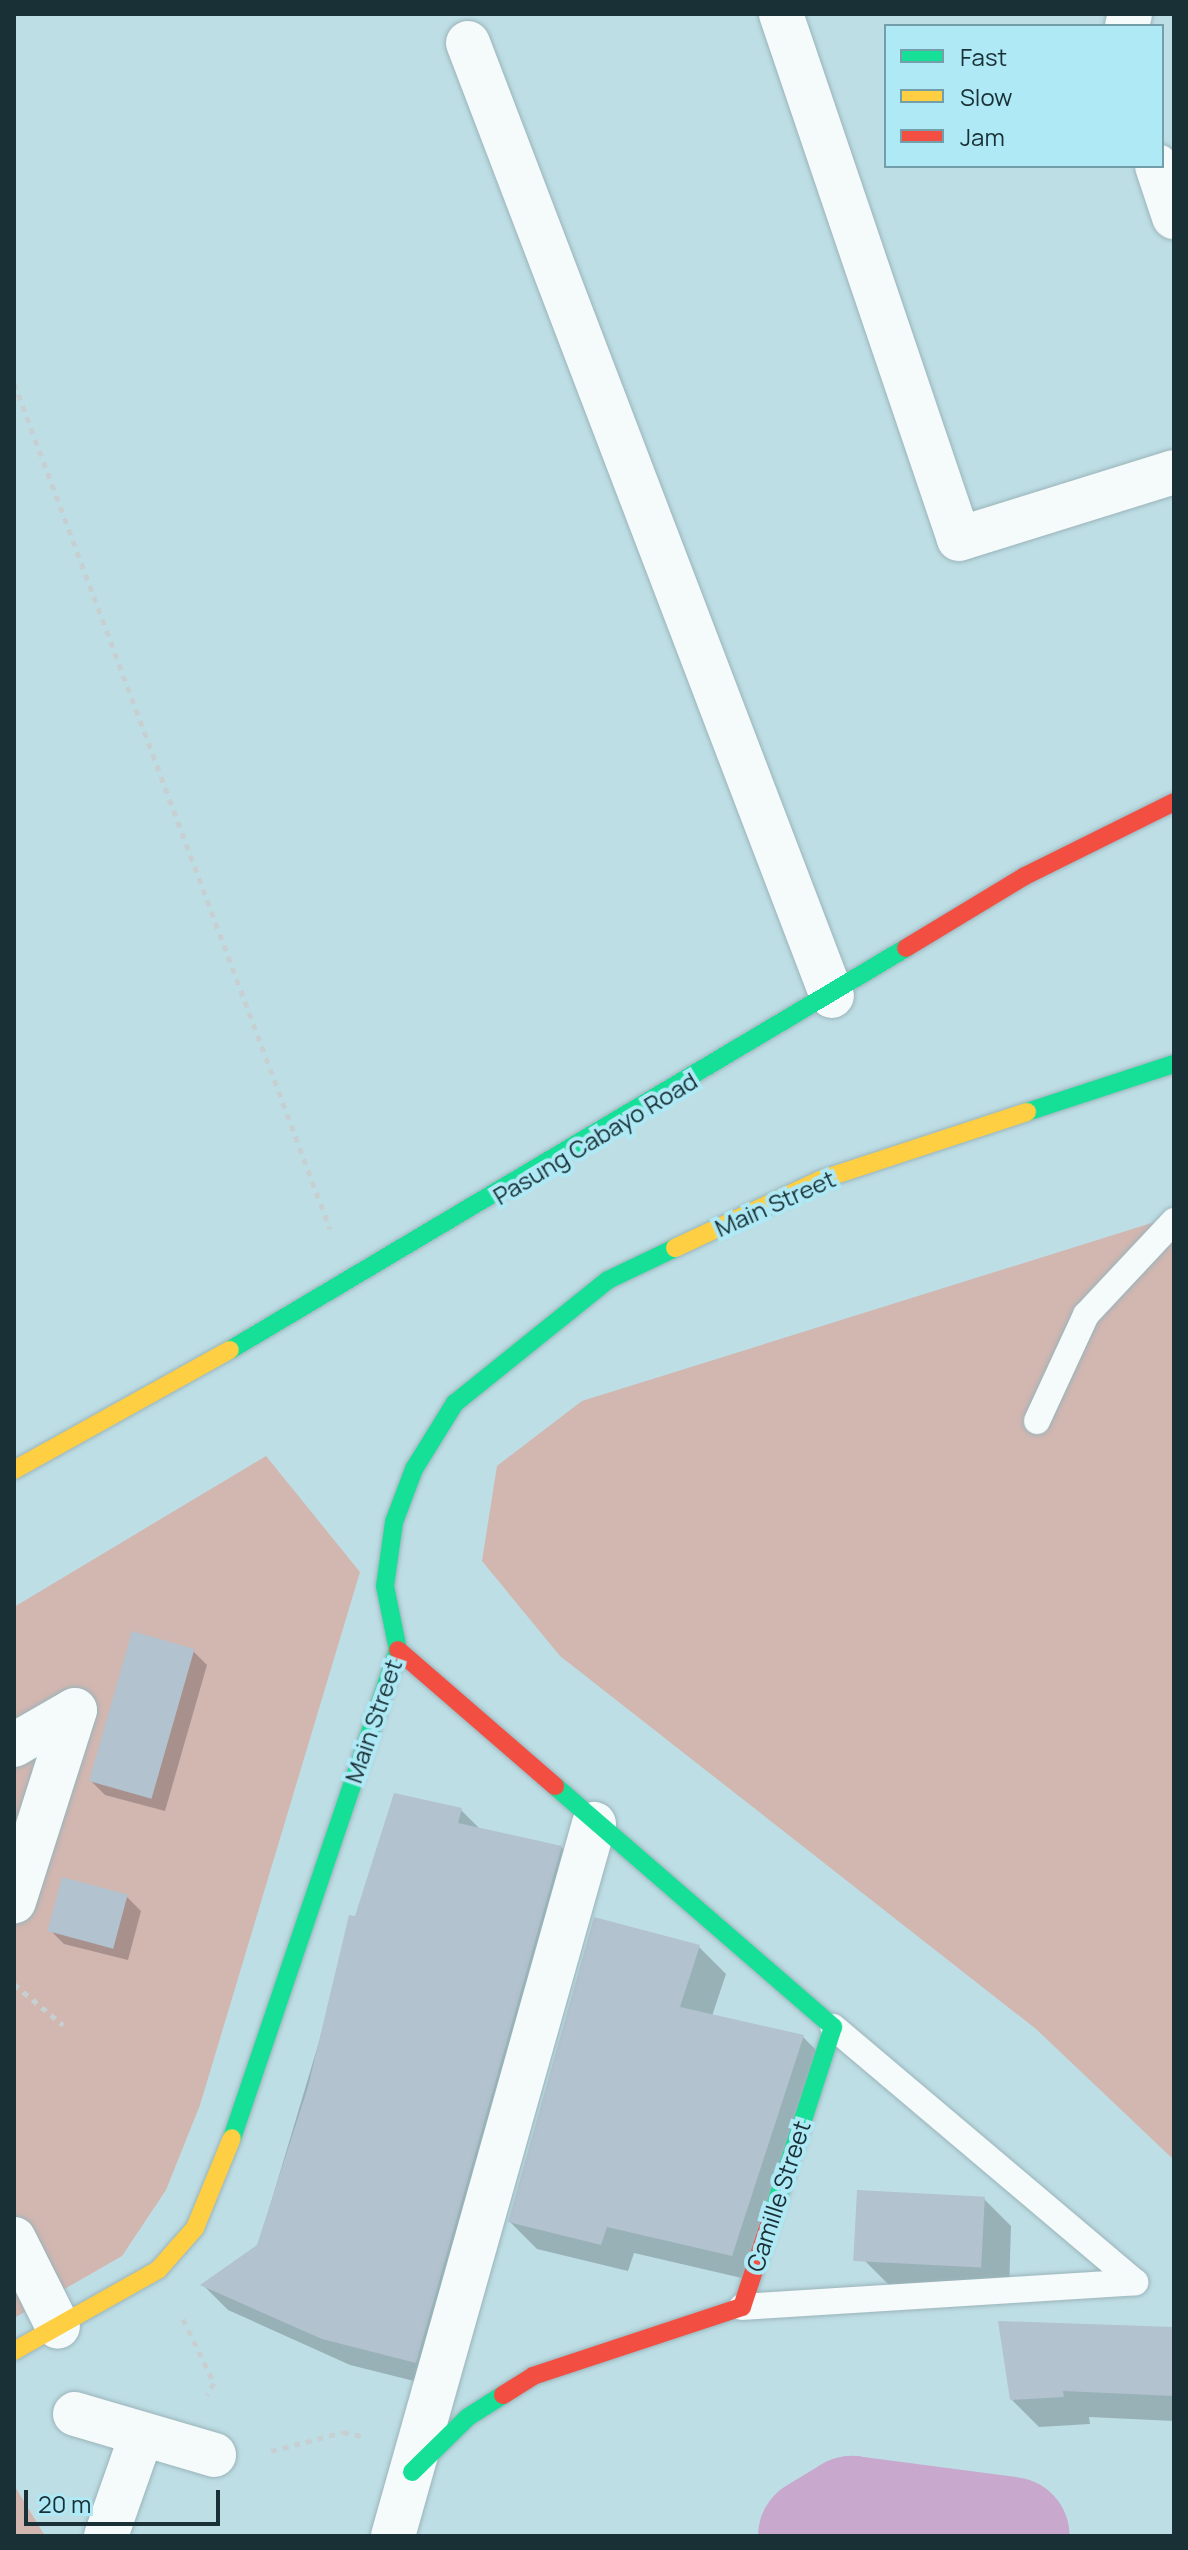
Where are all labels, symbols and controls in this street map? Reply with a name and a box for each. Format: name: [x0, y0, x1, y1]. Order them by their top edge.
legend: [884, 24, 1164, 168]
text: Fast: [960, 40, 1007, 73]
text: Slow: [960, 80, 1013, 113]
text: Jam: [960, 120, 1005, 153]
street label: Pasung Cabayo Road: [488, 1066, 702, 1210]
street label: Main Street: [710, 1164, 840, 1242]
street label: Main Street: [338, 1655, 408, 1787]
street label: Camille Street: [740, 2117, 816, 2275]
scale bar: [28, 2474, 224, 2524]
text: 20 m: [38, 2487, 91, 2520]

